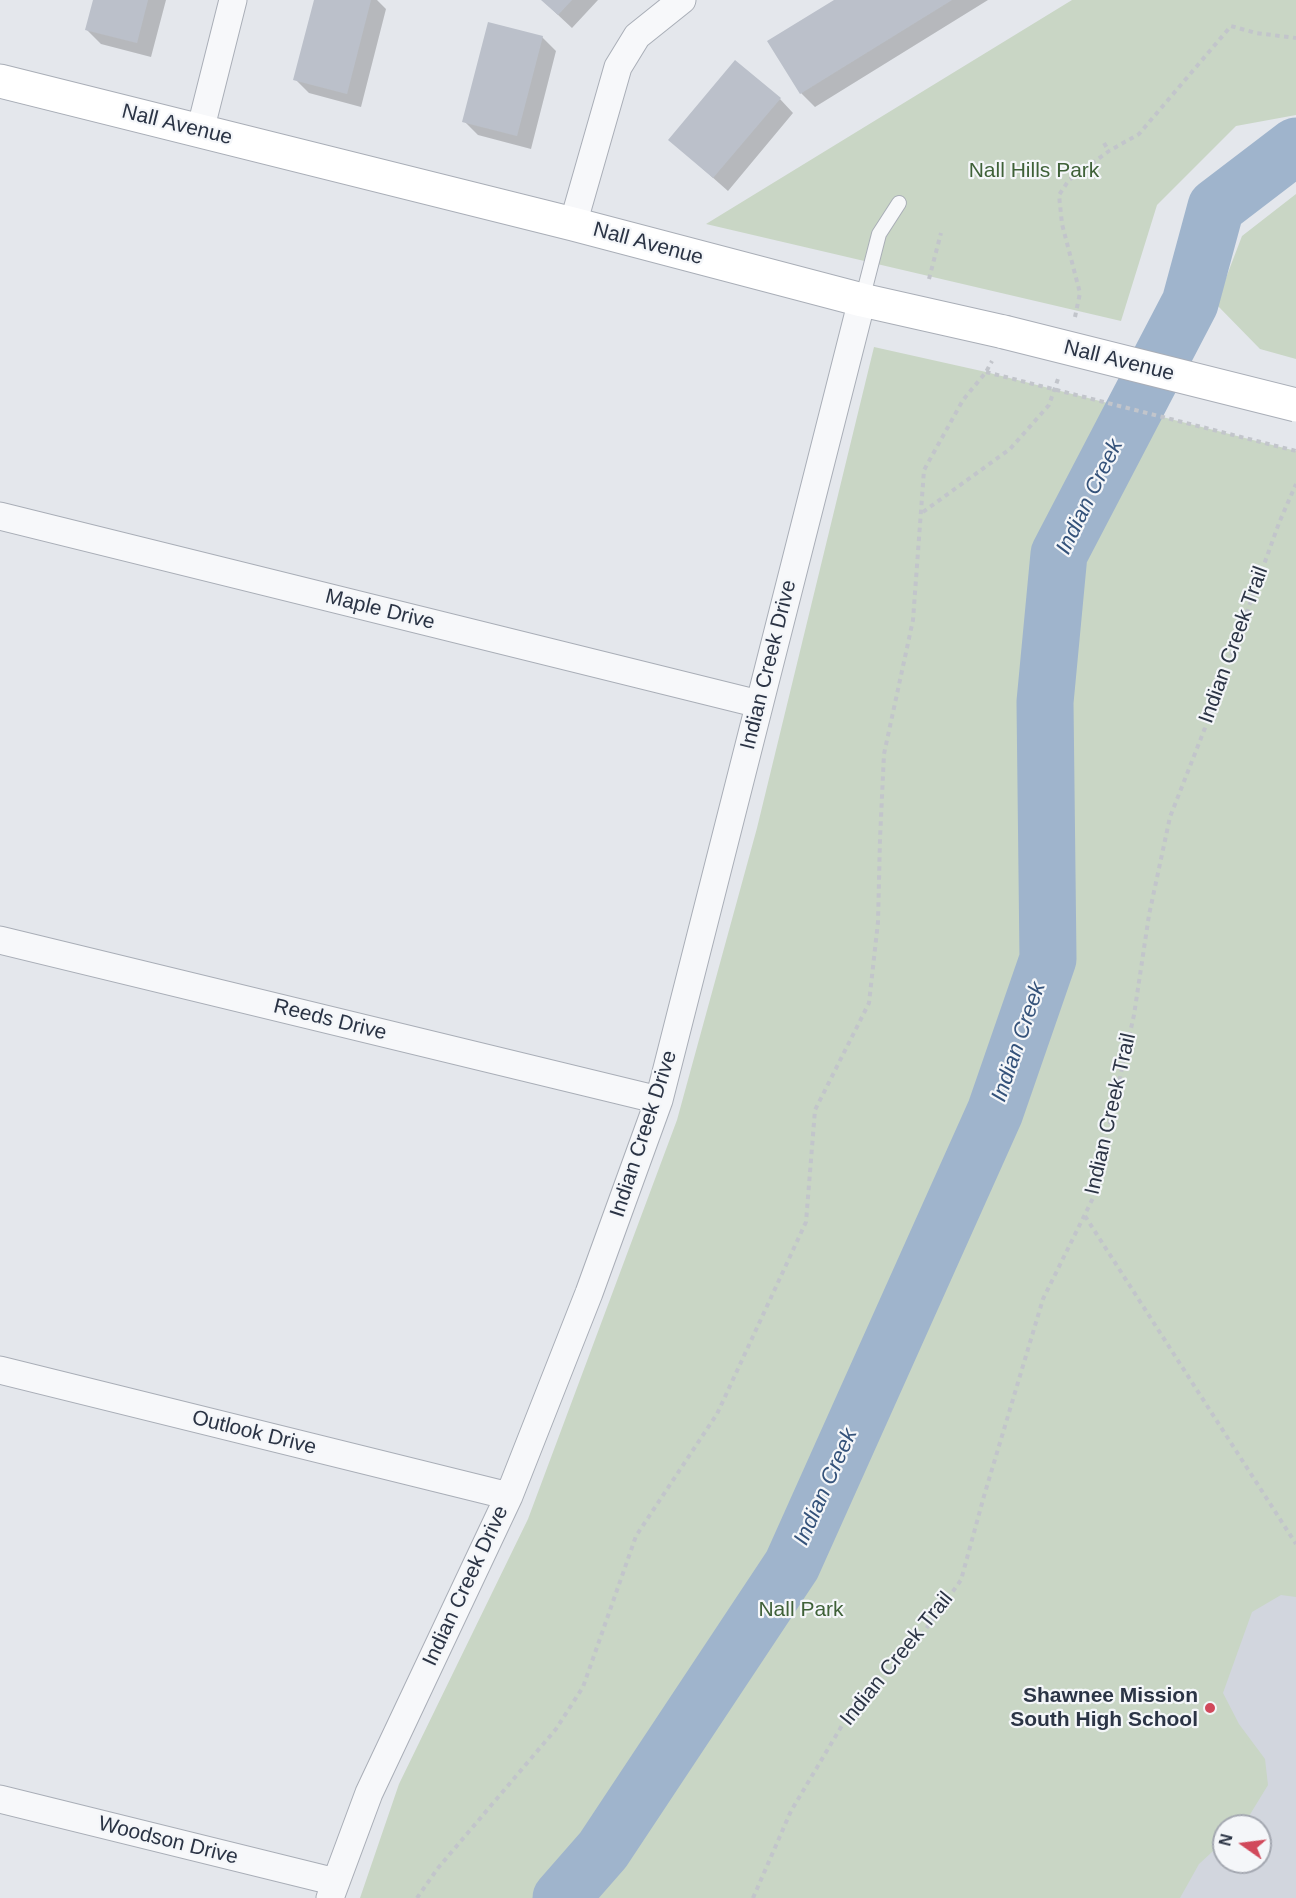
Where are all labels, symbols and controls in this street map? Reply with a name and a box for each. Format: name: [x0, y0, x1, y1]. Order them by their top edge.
street label: Nall Avenue: [119, 99, 235, 151]
park label: Nall Hills Park: [969, 158, 1099, 184]
street label: Nall Avenue: [590, 217, 706, 271]
street label: Nall Avenue: [1061, 335, 1177, 387]
water label: Indian Creek: [1051, 435, 1129, 559]
street label: Indian Creek Trail: [1194, 563, 1274, 727]
street label: Indian Creek Drive: [736, 578, 802, 752]
street label: Maple Drive: [323, 584, 437, 636]
water label: Indian Creek: [986, 979, 1052, 1105]
street label: Reeds Drive: [271, 994, 389, 1046]
street label: Indian Creek Trail: [1080, 1031, 1142, 1197]
street label: Indian Creek Drive: [605, 1047, 683, 1221]
street label: Outlook Drive: [189, 1405, 319, 1461]
water label: Indian Creek: [789, 1425, 863, 1549]
street label: Indian Creek Drive: [418, 1502, 514, 1670]
street label: Indian Creek Trail: [835, 1587, 959, 1731]
park label: Nall Park: [758, 1597, 844, 1623]
place label: Shawnee Mission South High School: [1010, 1683, 1198, 1733]
marker: Shawnee Mission South High School: [1203, 1701, 1217, 1715]
street label: Woodson Drive: [95, 1811, 241, 1871]
north arrow: [1212, 1814, 1272, 1874]
text: N: [1216, 1832, 1236, 1848]

